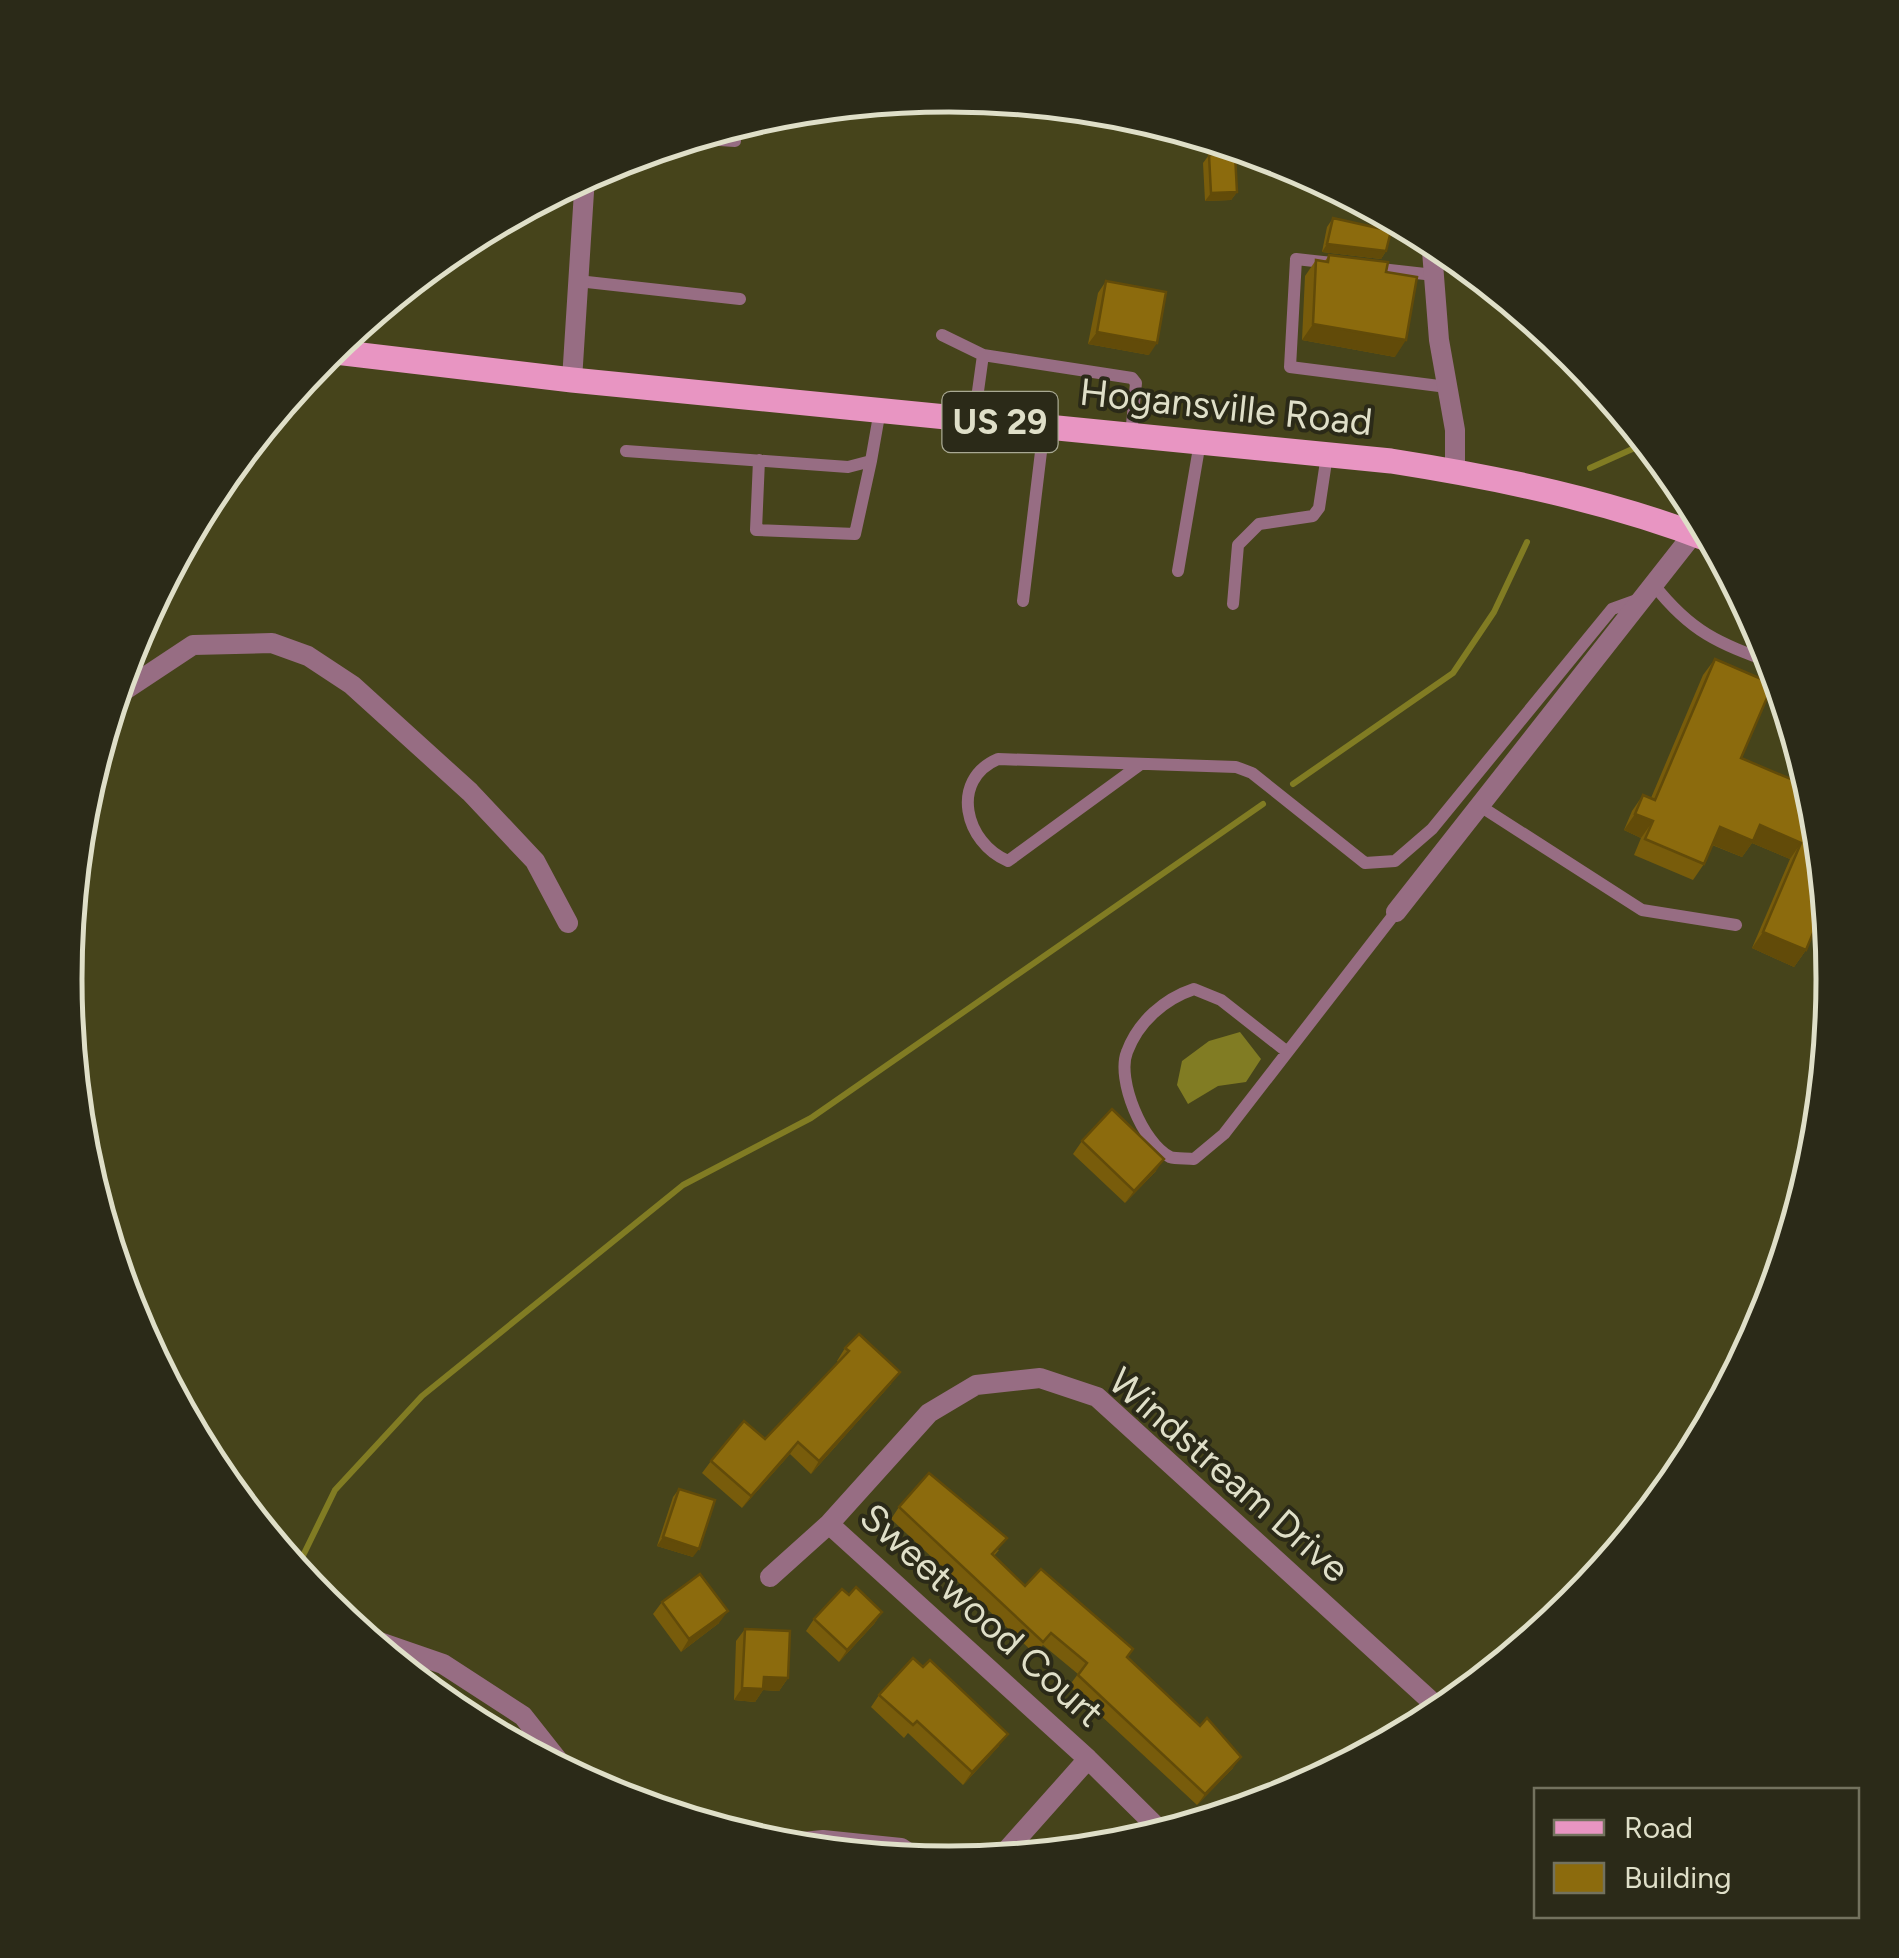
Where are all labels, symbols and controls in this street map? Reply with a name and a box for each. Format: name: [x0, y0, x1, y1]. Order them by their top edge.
street label: Hogansville Road: [1077, 369, 1375, 445]
road number: US 29: [942, 392, 1058, 452]
street label: Windstream Drive: [1099, 1358, 1359, 1592]
street label: Sweetwood Court: [851, 1494, 1113, 1736]
legend: [1534, 1788, 1859, 1918]
text: Road: [1624, 1809, 1693, 1846]
text: Building: [1624, 1859, 1732, 1896]

